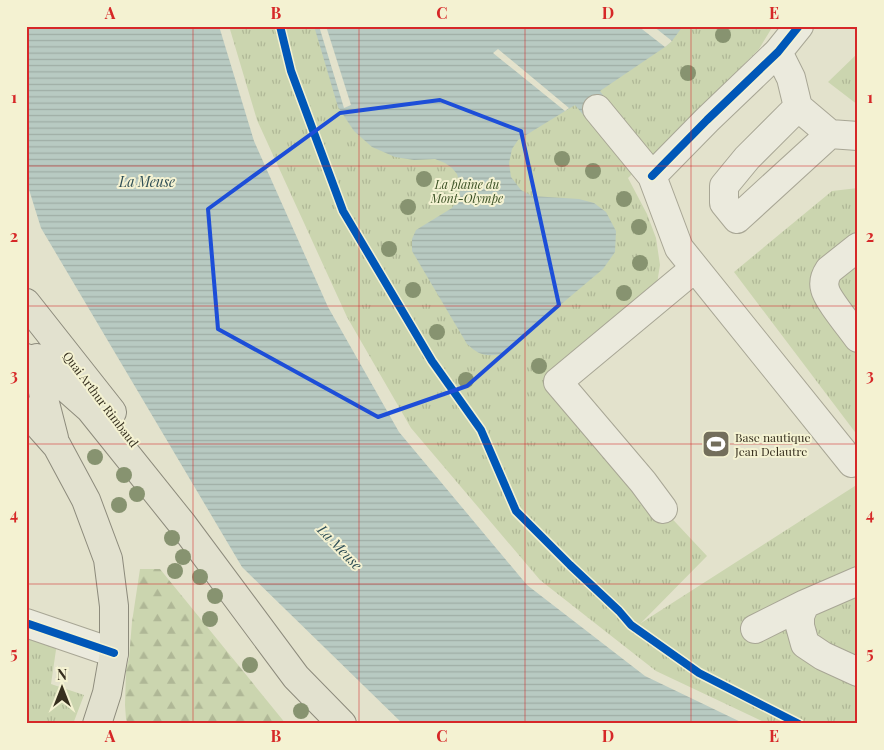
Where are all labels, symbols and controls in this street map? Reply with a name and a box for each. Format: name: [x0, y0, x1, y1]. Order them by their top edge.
text: A: [104, 2, 116, 23]
text: B: [271, 2, 282, 23]
text: C: [436, 2, 448, 23]
text: D: [602, 2, 614, 23]
text: E: [769, 2, 779, 23]
text: 1: [11, 86, 17, 107]
text: 1: [867, 86, 873, 107]
water label: La Meuse: [118, 172, 175, 191]
park label: La plaine du Mont-Olympe: [430, 176, 503, 206]
text: 2: [10, 225, 18, 246]
text: 2: [866, 225, 874, 246]
street label: Quai Arthur Rimbaud: [60, 348, 142, 450]
text: 3: [10, 364, 18, 385]
text: 3: [866, 364, 874, 385]
sports icon: Base nautique Jean Delautre: [701, 429, 731, 459]
place label: Base nautique Jean Delautre: [734, 429, 811, 459]
text: 4: [10, 503, 18, 524]
text: 4: [866, 503, 874, 524]
water label: La Meuse: [313, 519, 366, 574]
text: 5: [10, 642, 18, 663]
text: 5: [866, 642, 874, 663]
north arrow: [38, 662, 88, 712]
text: N: [57, 665, 67, 684]
text: A: [104, 725, 116, 746]
text: B: [271, 725, 282, 746]
text: C: [436, 725, 448, 746]
text: D: [602, 725, 614, 746]
text: E: [769, 725, 779, 746]

